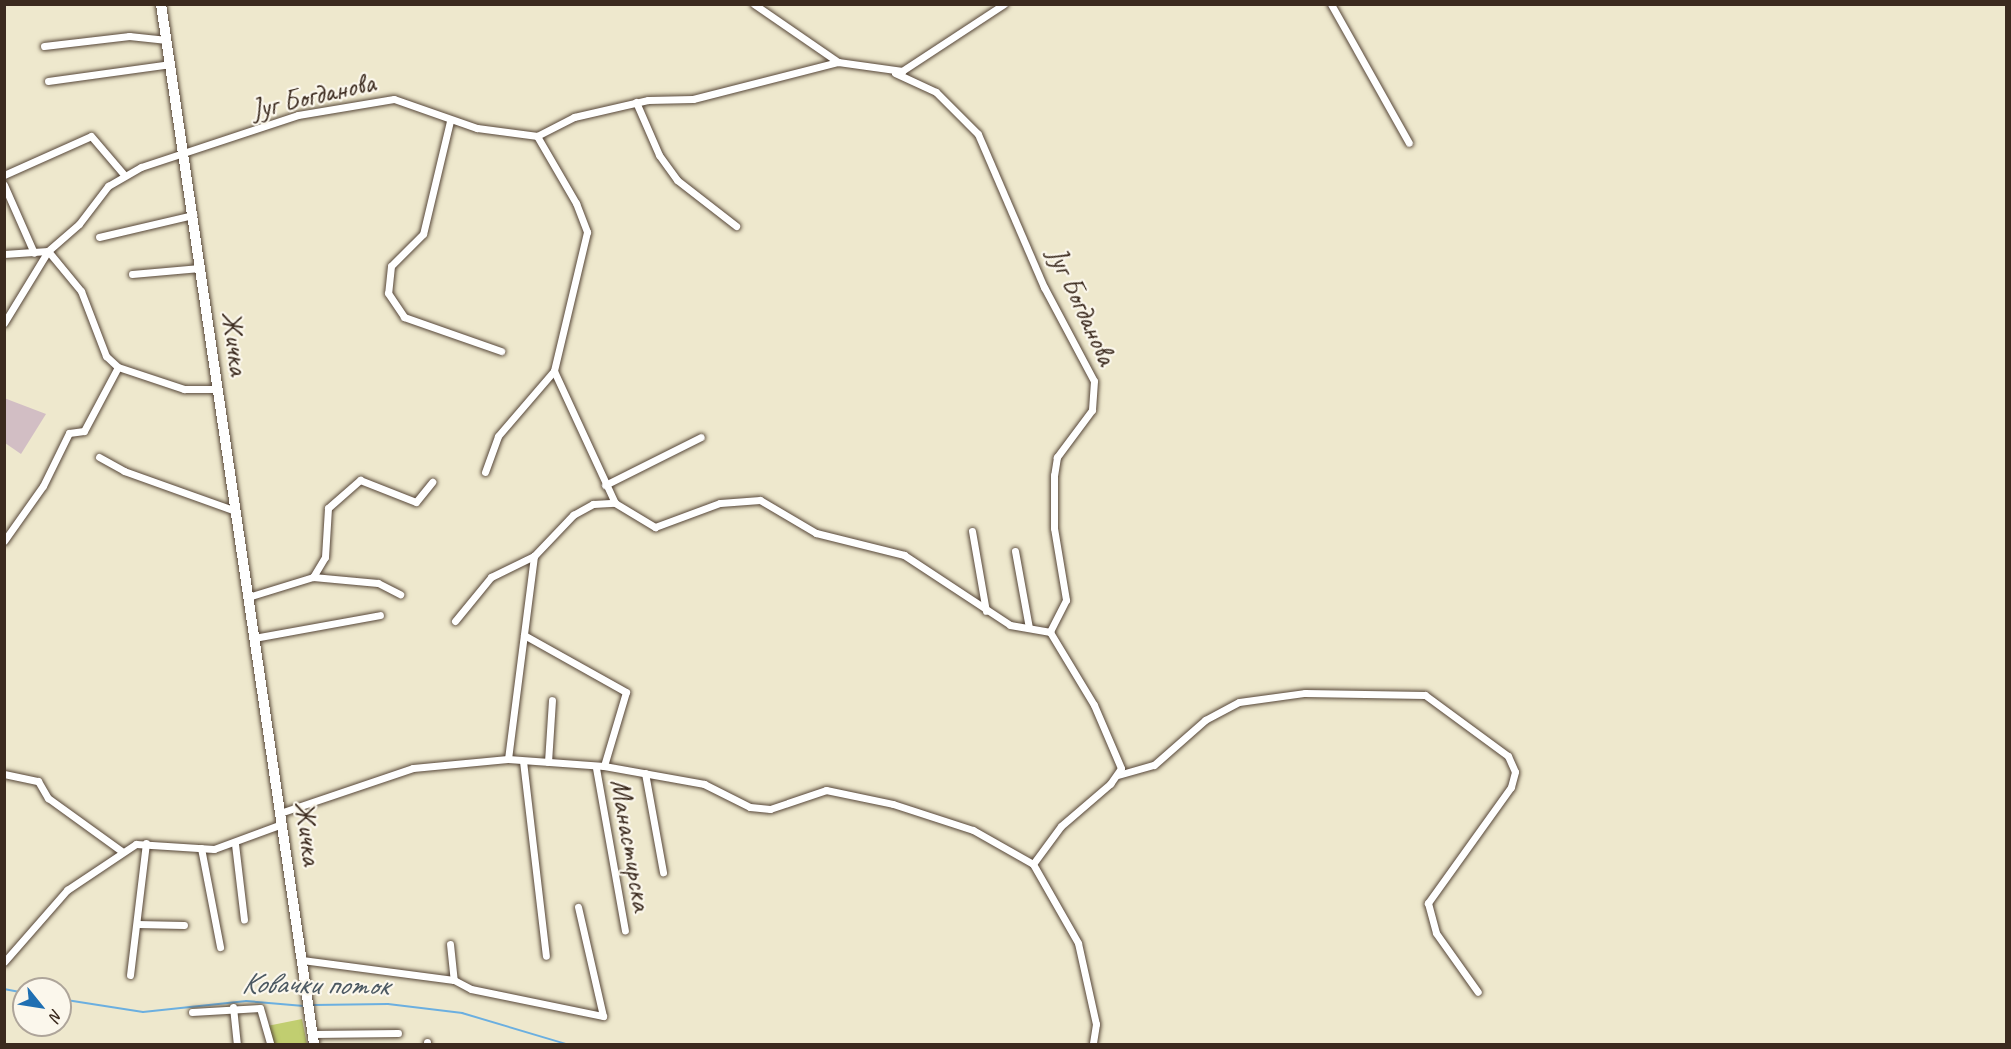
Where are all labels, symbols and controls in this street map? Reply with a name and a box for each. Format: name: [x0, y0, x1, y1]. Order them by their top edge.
street label: Југ Богданова: [247, 65, 379, 127]
street label: Југ Богданова: [1040, 241, 1124, 371]
street label: Жичка: [214, 309, 256, 377]
street label: Манастирска: [603, 776, 659, 914]
street label: Жичка: [287, 799, 329, 867]
water label: Ковачки поток: [241, 965, 389, 1003]
north arrow: [12, 977, 72, 1037]
text: N: [45, 1006, 67, 1024]

